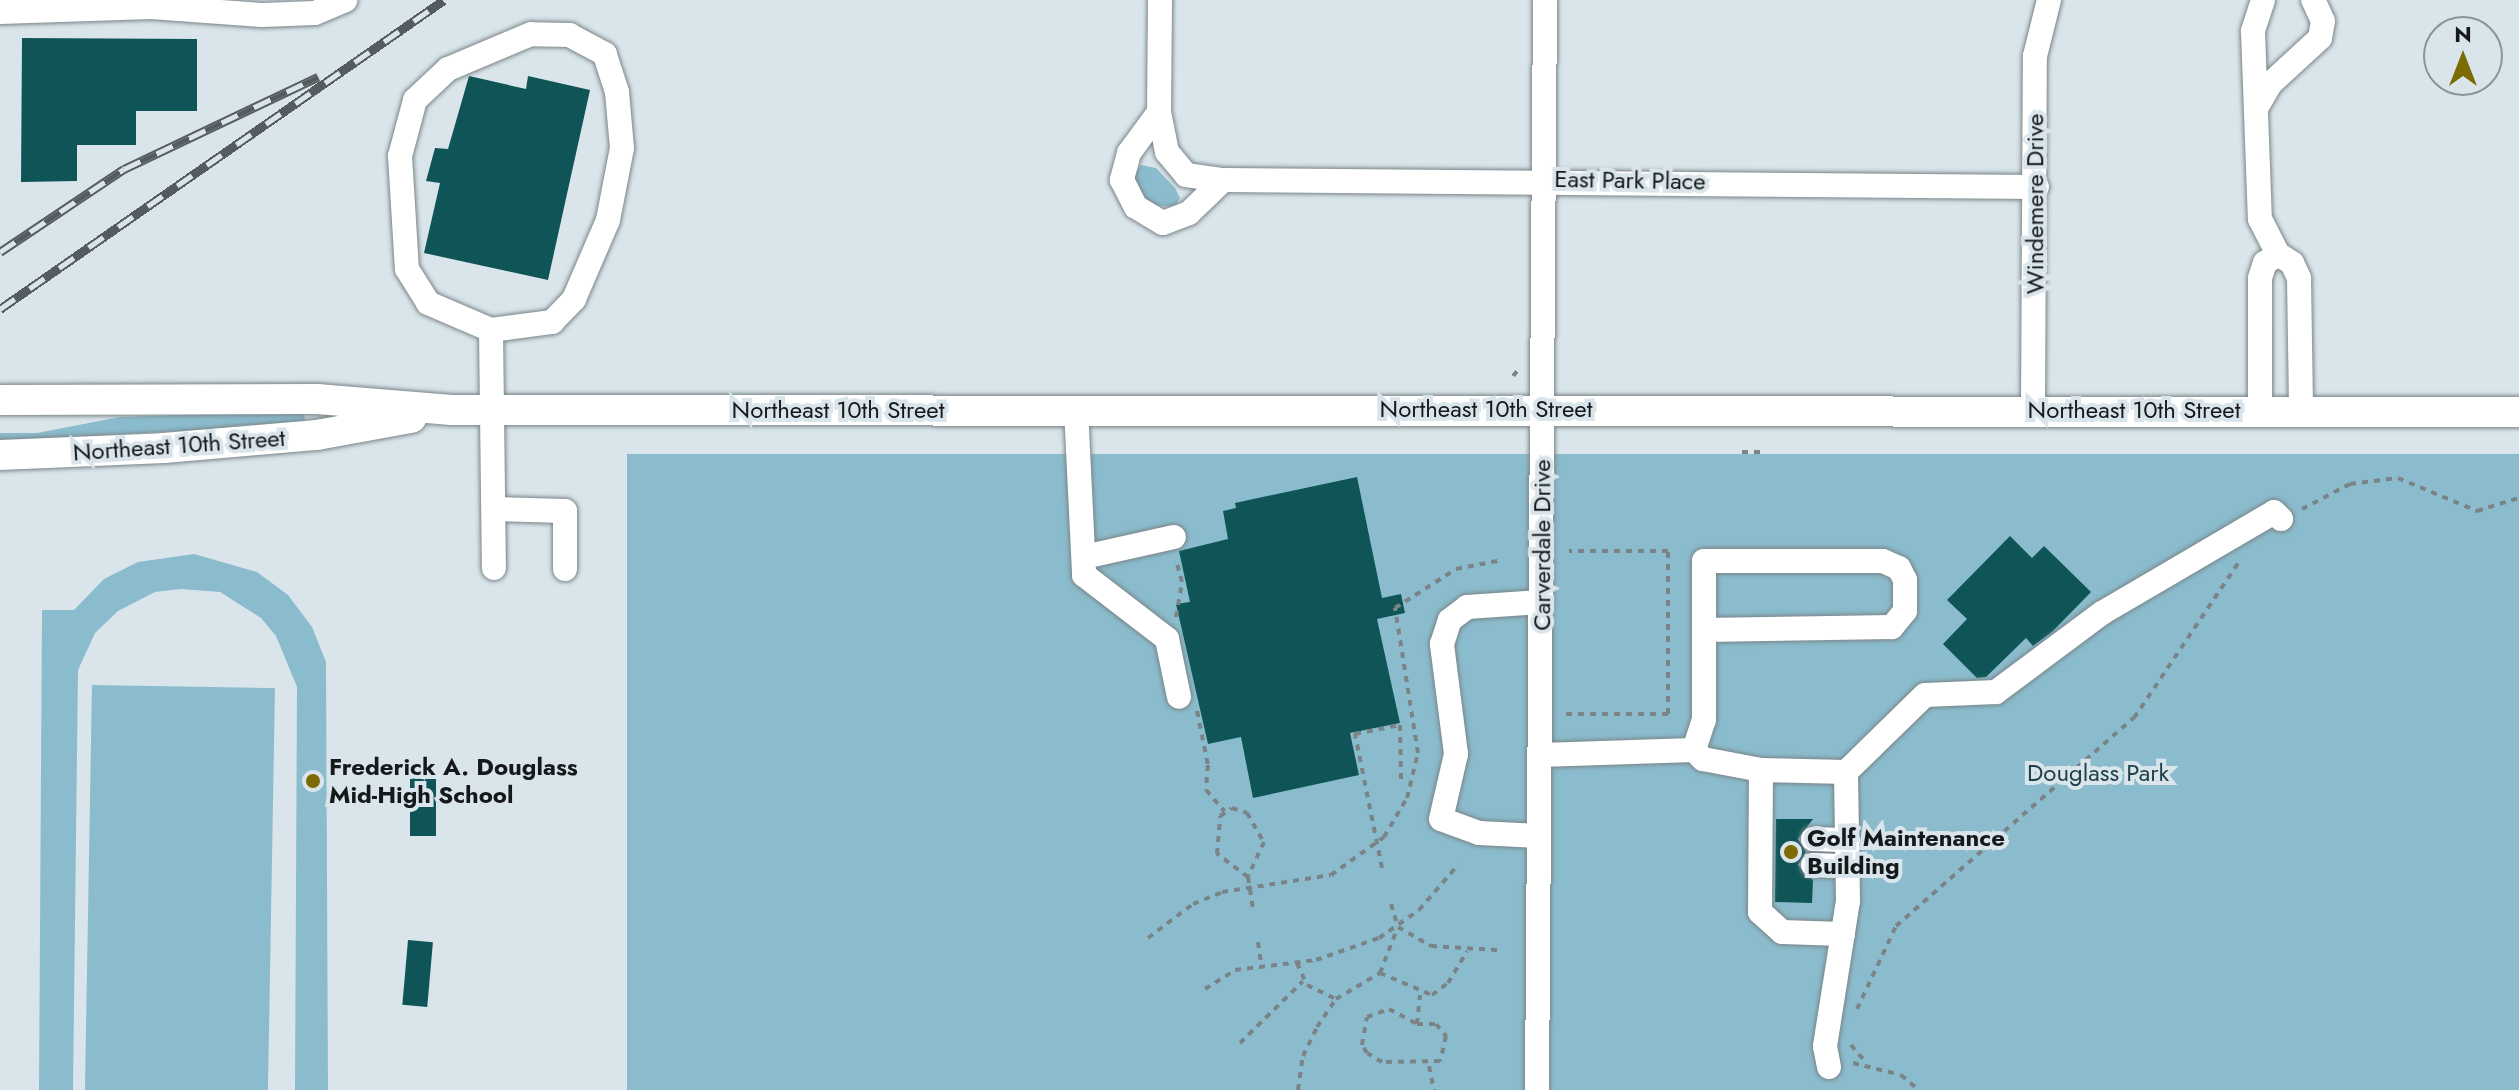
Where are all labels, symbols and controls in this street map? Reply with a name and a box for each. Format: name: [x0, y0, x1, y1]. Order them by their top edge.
north arrow: [2423, 16, 2503, 96]
text: N: [2454, 18, 2472, 50]
street label: Windemere Drive: [2021, 114, 2049, 294]
street label: East Park Place: [1554, 164, 1706, 196]
street label: Northeast 10th Street: [1380, 395, 1592, 423]
street label: Northeast 10th Street: [732, 396, 944, 424]
street label: Northeast 10th Street: [2028, 396, 2240, 424]
street label: Northeast 10th Street: [72, 423, 286, 467]
street label: Carverdale Drive: [1528, 459, 1556, 631]
place label: Frederick A. Douglass Mid-High School: [329, 753, 578, 809]
park label: Douglass Park: [2027, 759, 2169, 787]
marker: Frederick A. Douglass Mid-High School: [304, 772, 322, 790]
place label: Golf Maintenance Building: [1807, 824, 2005, 880]
marker: Golf Maintenance Building: [1782, 843, 1800, 861]

